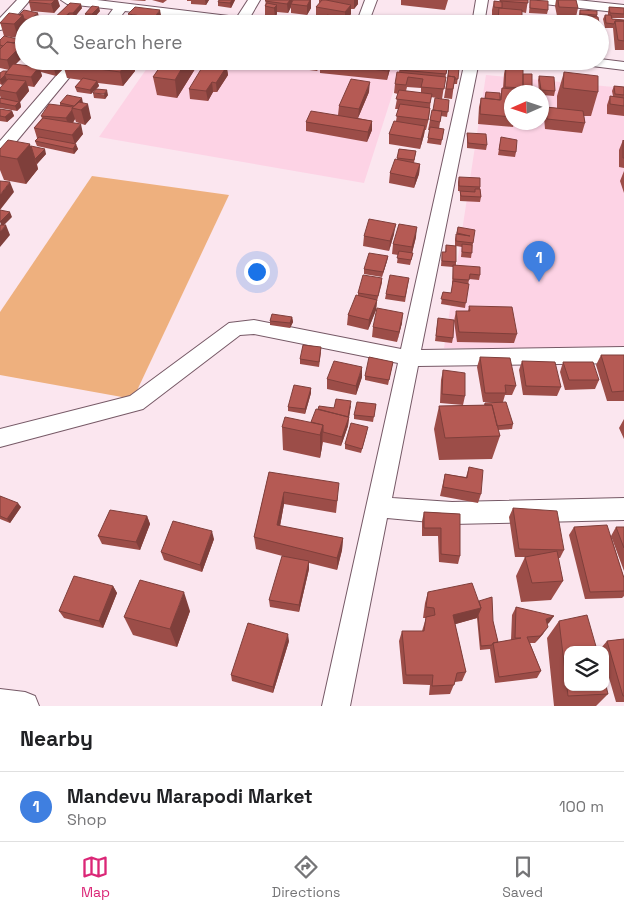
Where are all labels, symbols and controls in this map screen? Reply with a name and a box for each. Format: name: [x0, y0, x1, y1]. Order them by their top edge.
search box: [15, 15, 609, 70]
icon: search: [33, 29, 61, 57]
text: Search here: [73, 30, 183, 55]
north arrow: [504, 85, 549, 130]
pin: 1: [523, 241, 555, 282]
your location: [244, 259, 270, 285]
map controls: [564, 646, 609, 691]
button: layers: [564, 646, 609, 691]
text: Nearby: [20, 725, 93, 752]
text: Mandevu Marapodi Market: [67, 784, 313, 809]
text: 1: [32, 796, 40, 817]
text: 100 m: [559, 796, 604, 817]
text: Shop: [67, 809, 107, 830]
tab: Map: [81, 853, 110, 901]
tab: Directions: [272, 853, 340, 901]
tab: Saved: [502, 853, 543, 901]

